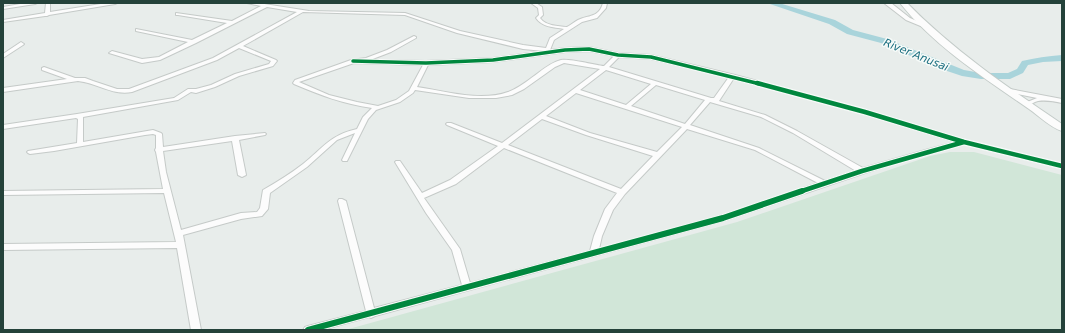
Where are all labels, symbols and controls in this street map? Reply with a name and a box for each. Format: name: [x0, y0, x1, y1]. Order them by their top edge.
water label: River Anusai: [882, 36, 950, 74]

